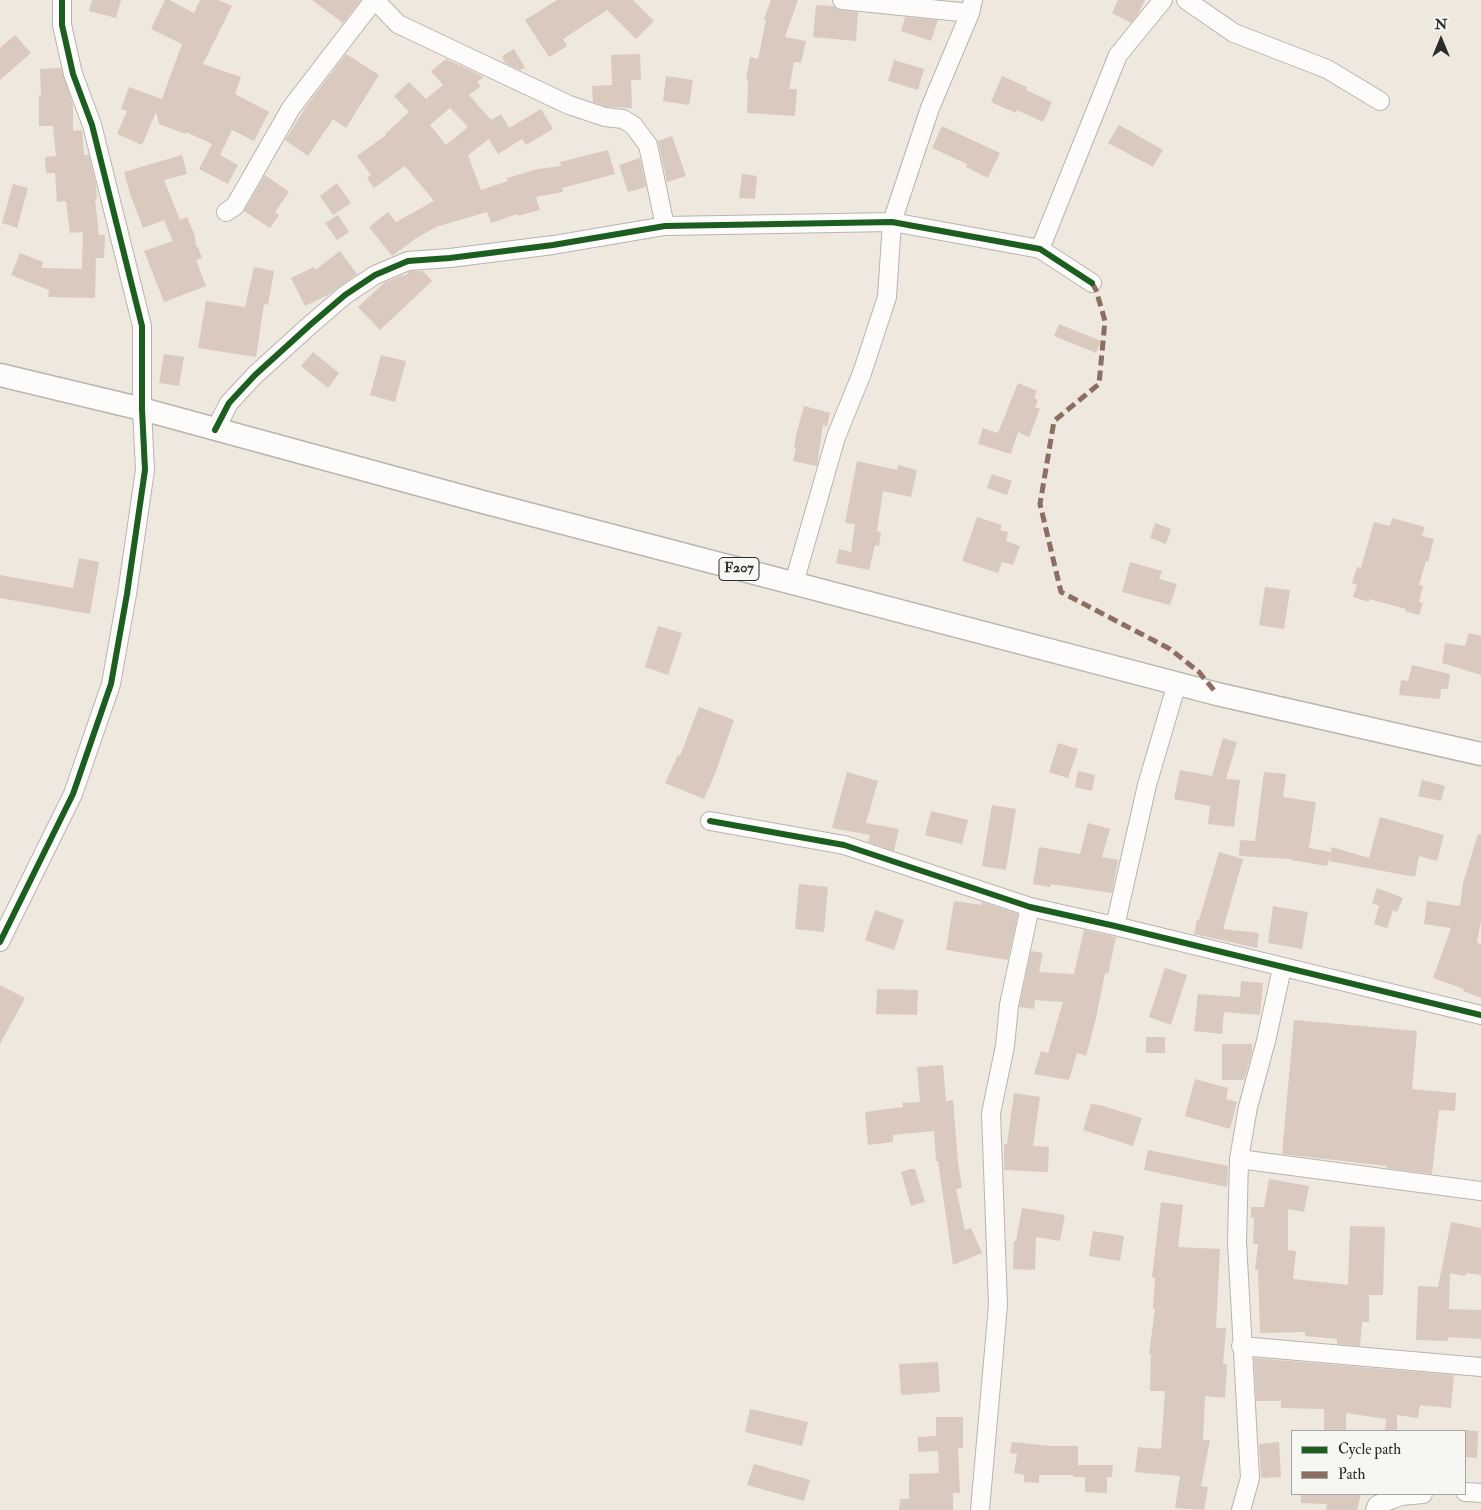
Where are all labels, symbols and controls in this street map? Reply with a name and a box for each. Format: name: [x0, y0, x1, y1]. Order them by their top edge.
north arrow: [1416, 15, 1466, 65]
text: N: [1435, 16, 1447, 33]
road number: F207: [719, 558, 759, 580]
legend: [1291, 1430, 1466, 1495]
text: Cycle path: [1338, 1440, 1401, 1459]
text: Path: [1338, 1465, 1365, 1484]

